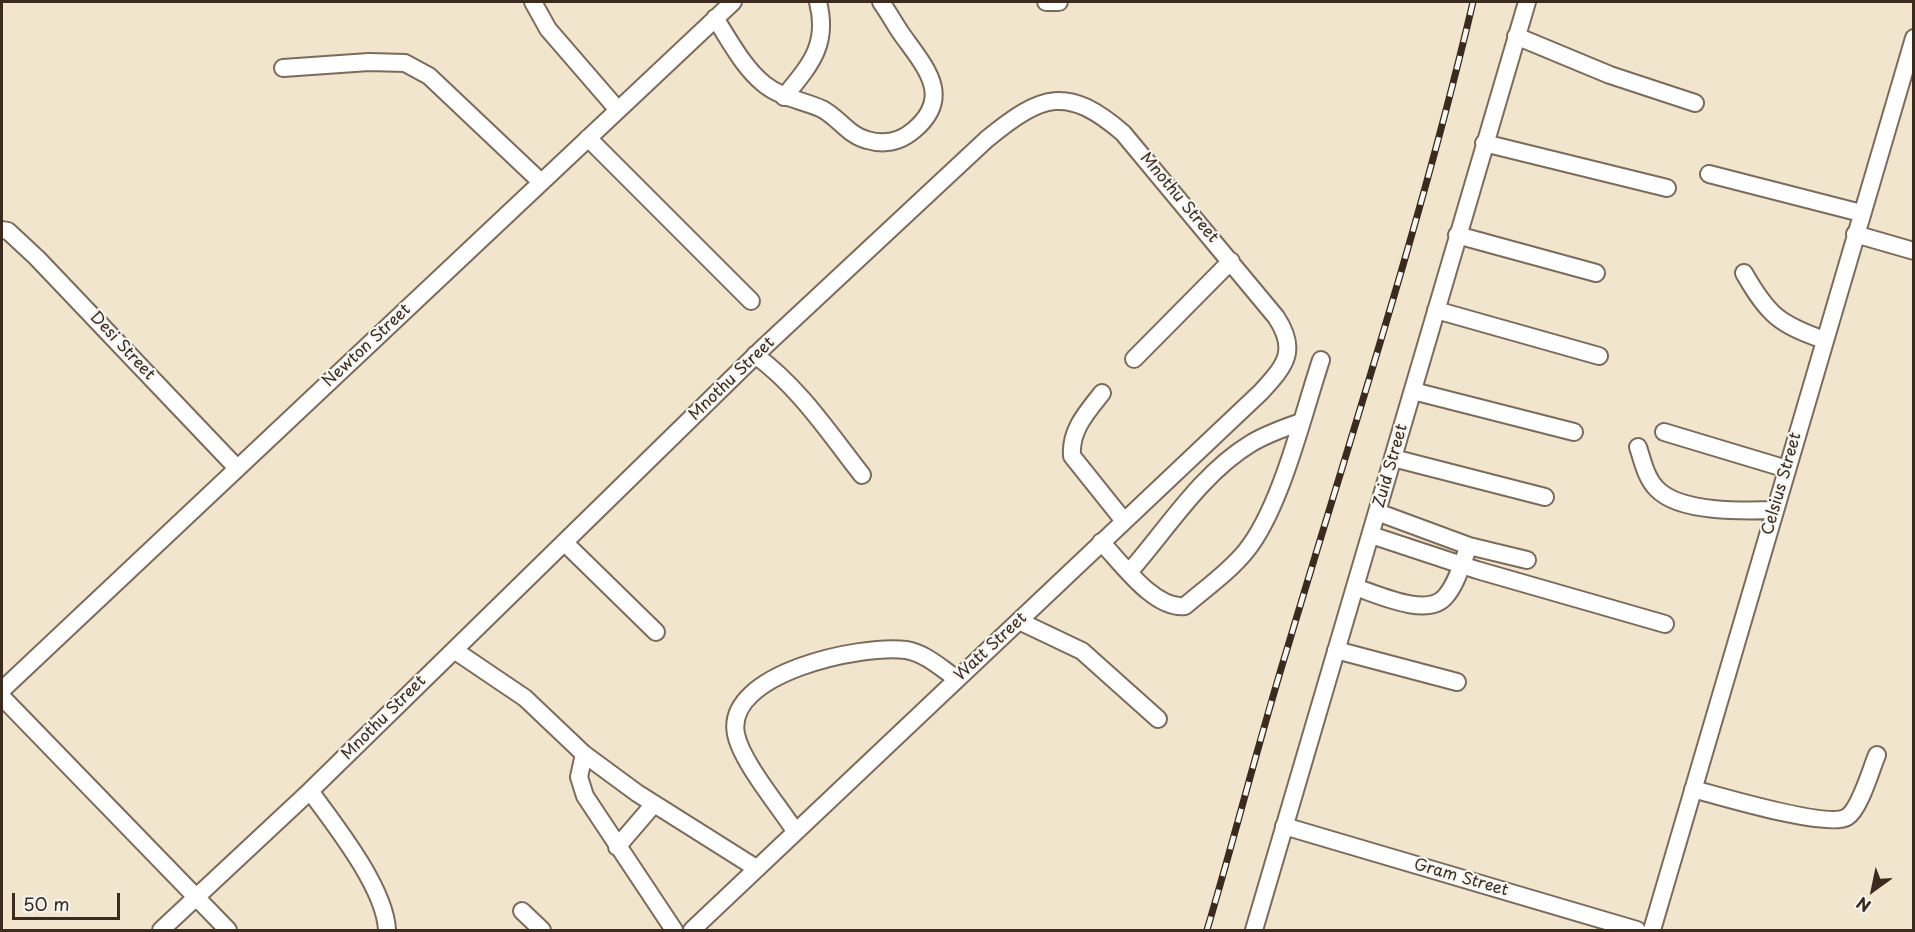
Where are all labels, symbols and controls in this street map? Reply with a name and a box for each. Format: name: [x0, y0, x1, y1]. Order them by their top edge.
street label: Mnothu Street: [1136, 149, 1222, 247]
street label: Newton Street: [319, 300, 415, 392]
street label: Desi Street: [85, 308, 159, 384]
street label: Mnothu Street: [685, 333, 779, 425]
street label: Zuid Street: [1370, 422, 1412, 510]
street label: Celsius Street: [1758, 430, 1806, 538]
street label: Watt Street: [951, 609, 1031, 685]
street label: Mnothu Street: [338, 672, 430, 764]
street label: Gram Street: [1412, 855, 1510, 901]
north arrow: [1843, 860, 1903, 920]
scale bar: [15, 881, 123, 919]
text: 50 m: [23, 890, 70, 917]
text: N: [1851, 892, 1875, 919]

